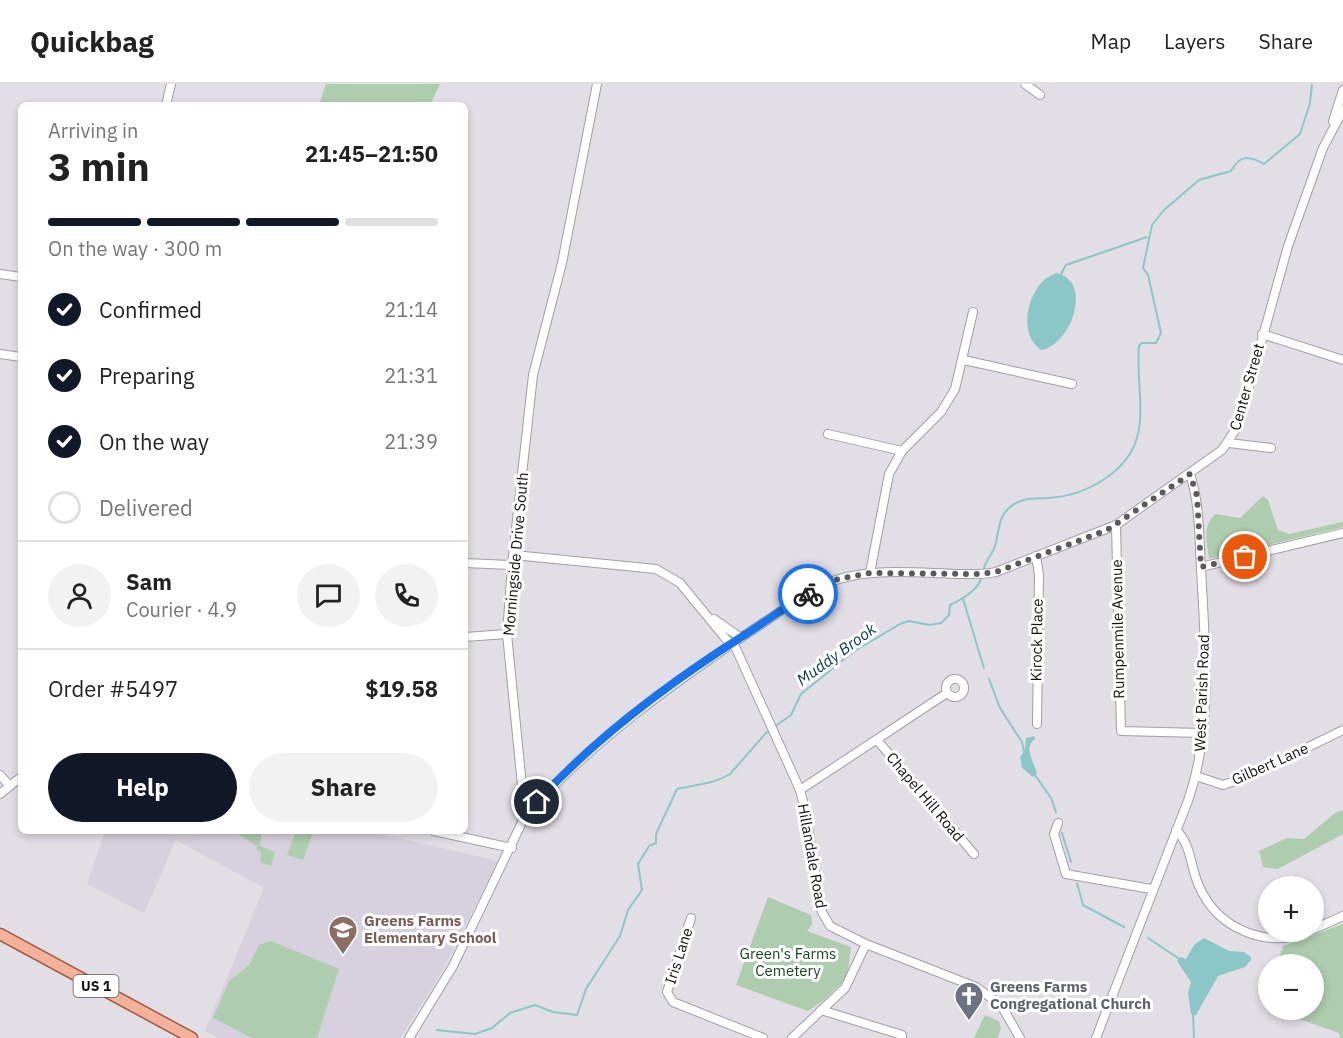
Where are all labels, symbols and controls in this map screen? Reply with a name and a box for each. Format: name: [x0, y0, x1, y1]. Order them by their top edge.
text: Quickbag: [30, 23, 154, 60]
text: Map: [1091, 27, 1131, 55]
text: Layers: [1164, 27, 1226, 55]
text: Share: [1259, 27, 1313, 55]
text: Arriving in: [48, 117, 138, 144]
text: 21:45–21:50: [305, 139, 438, 168]
text: 3 min: [48, 141, 150, 192]
text: On the way · 300 m: [48, 235, 222, 262]
icon: check: [48, 293, 81, 326]
text: Confirmed: [99, 295, 202, 324]
text: 21:14: [384, 296, 438, 323]
street label: Center Street: [1225, 341, 1268, 433]
icon: check: [48, 359, 81, 392]
text: Preparing: [99, 361, 194, 390]
text: 21:31: [384, 362, 438, 389]
icon: check: [48, 425, 81, 458]
text: On the way: [99, 427, 209, 456]
text: 21:39: [384, 428, 438, 455]
street label: Morningside Drive South: [499, 471, 532, 637]
text: Delivered: [99, 493, 193, 522]
pin: [1219, 531, 1270, 582]
icon: bag: [1228, 540, 1261, 573]
street label: Rumpenmile Avenue: [1107, 559, 1128, 699]
button: person: [48, 564, 111, 627]
button: chat: [297, 564, 360, 627]
button: phone: [375, 564, 438, 627]
courier: [778, 564, 838, 624]
text: Sam: [126, 567, 172, 596]
icon: bike: [792, 578, 825, 611]
text: Courier · 4.9: [126, 596, 237, 623]
street label: Kirock Place: [1026, 598, 1047, 682]
water label: Muddy Brook: [792, 618, 880, 690]
street label: West Parish Road: [1190, 634, 1213, 752]
text: Order #5497: [48, 674, 178, 703]
text: $19.58: [365, 674, 438, 703]
street label: Gilbert Lane: [1229, 738, 1311, 789]
street label: Chapel Hill Road: [882, 748, 968, 845]
button: Help: [48, 753, 237, 822]
button: Share: [249, 753, 438, 822]
pin: [511, 776, 562, 827]
icon: home: [520, 785, 553, 818]
street label: Hillandale Road: [794, 802, 831, 910]
map controls: [1258, 876, 1324, 1020]
button: +: [1258, 876, 1324, 942]
place label: Greens Farms Elementary School: [364, 911, 497, 947]
school or university icon: Greens Farms Elementary School: [327, 914, 359, 956]
street label: Iris Lane: [660, 925, 697, 987]
park label: Green's Farms Cemetery: [740, 944, 836, 980]
button: −: [1258, 954, 1324, 1020]
road number: US 1: [74, 975, 118, 997]
place label: Greens Farms Congregational Church: [990, 977, 1151, 1013]
church icon: Greens Farms Congregational Church: [953, 980, 985, 1022]

